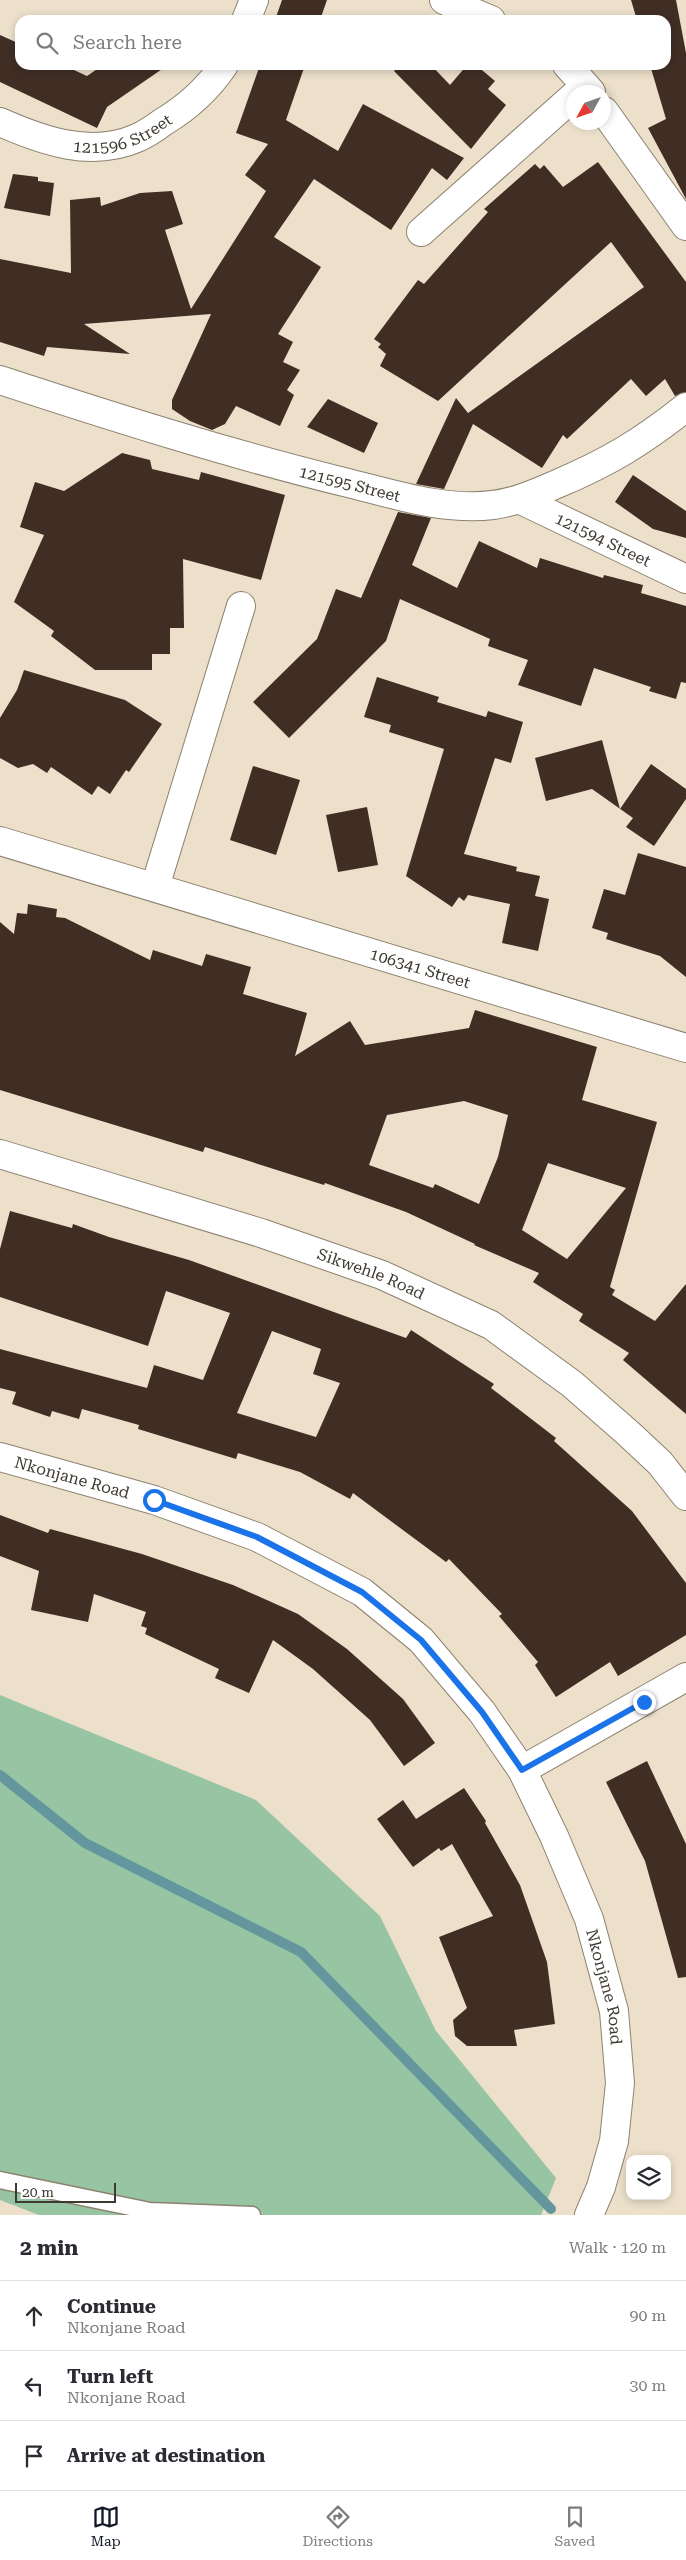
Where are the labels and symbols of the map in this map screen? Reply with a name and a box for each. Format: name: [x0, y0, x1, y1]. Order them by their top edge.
north arrow: [566, 85, 611, 130]
street label: 121596 Street: [72, 110, 175, 157]
street label: 121595 Street: [297, 462, 402, 506]
street label: 121594 Street: [552, 508, 654, 570]
street label: 106341 Street: [368, 944, 473, 992]
street label: Sikwehle Road: [315, 1244, 428, 1303]
street label: Nkonjane Road: [13, 1452, 132, 1502]
route start: [143, 1489, 166, 1512]
route end: [633, 1691, 656, 1714]
street label: Nkonjane Road: [583, 1927, 626, 2045]
scale bar: [15, 2180, 116, 2203]

